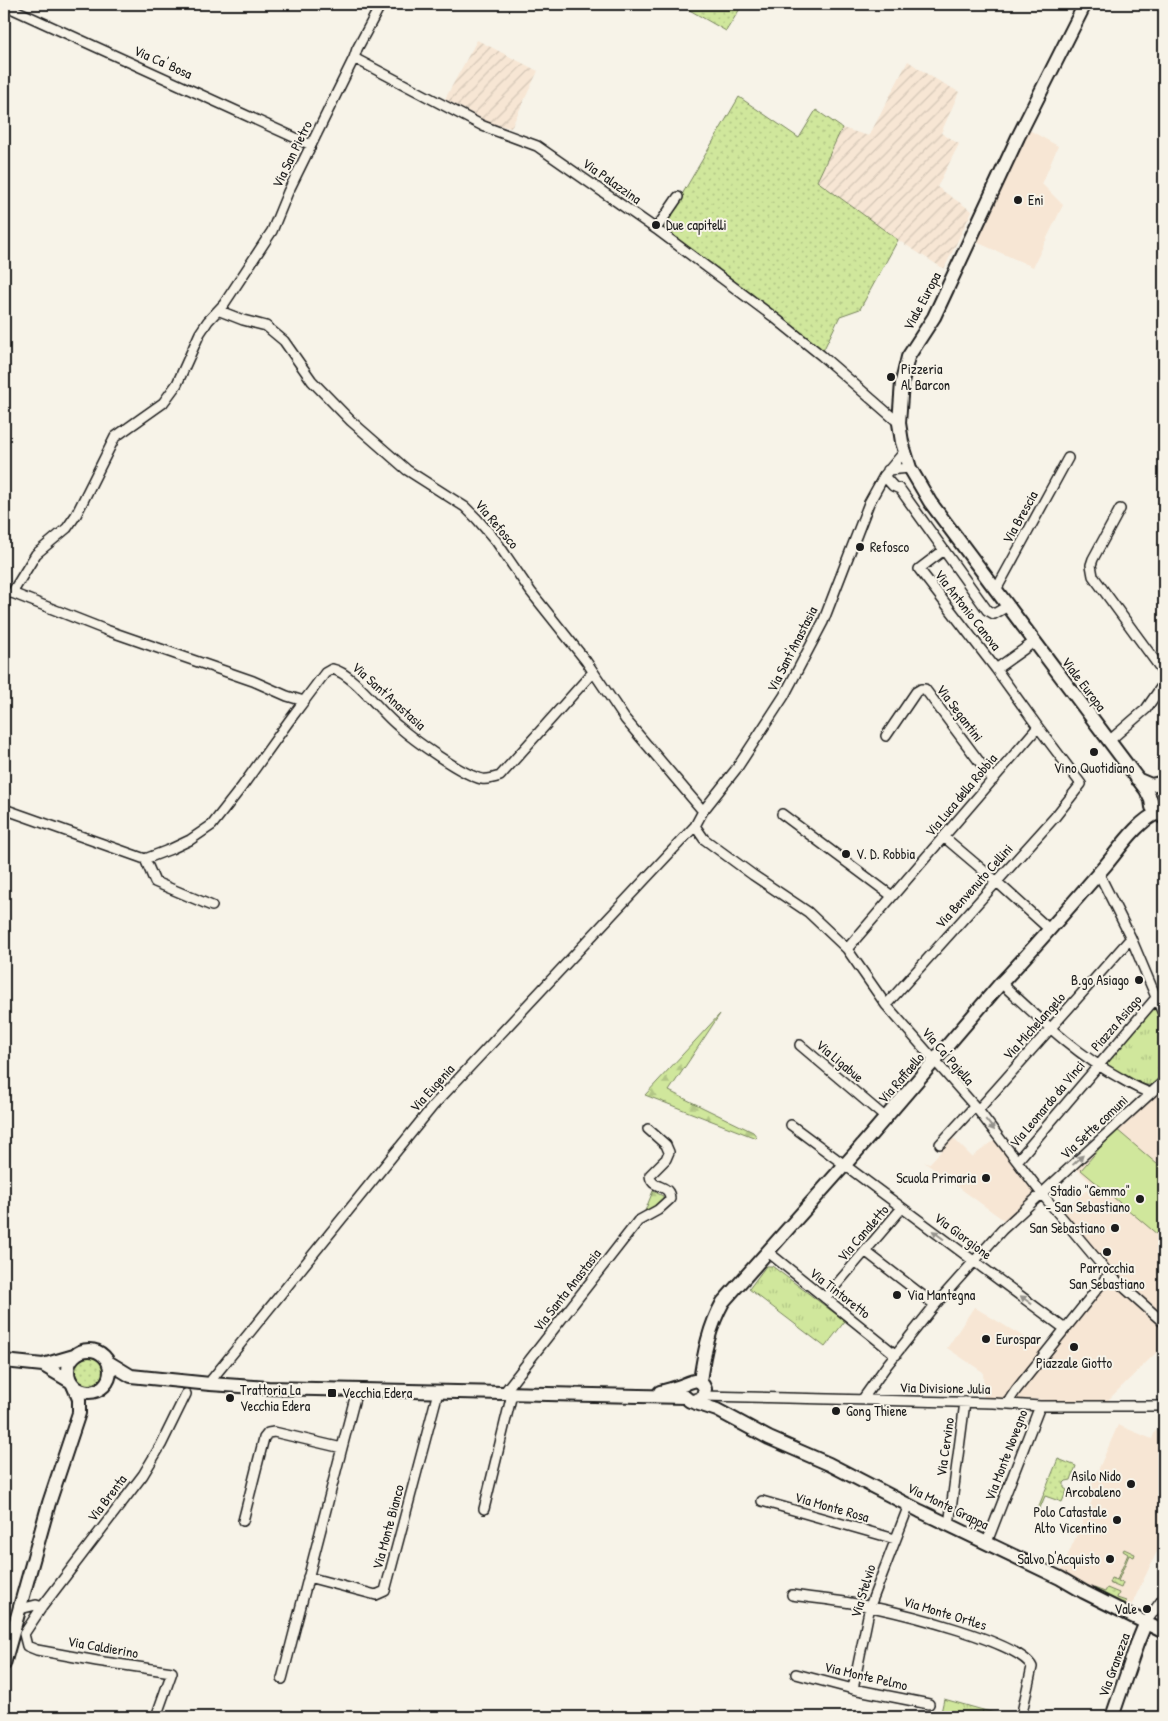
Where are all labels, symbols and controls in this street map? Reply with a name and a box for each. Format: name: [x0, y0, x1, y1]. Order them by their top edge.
street label: Via Ca' Bosa: [131, 40, 196, 83]
street label: Via San Pietro: [267, 117, 316, 191]
street label: Via Palazzina: [579, 153, 646, 208]
place label: Eni: [1028, 190, 1044, 209]
marker: Eni: [1012, 194, 1024, 206]
place label: Due capitelli: [666, 215, 727, 235]
marker: Due capitelli: [650, 219, 662, 231]
street label: Viale Europa: [898, 268, 946, 334]
place label: Pizzeria Al Barcon: [901, 359, 950, 394]
marker: Pizzeria Al Barcon: [885, 371, 897, 383]
street label: Via Brescia: [997, 487, 1042, 546]
street label: Via Refosco: [471, 495, 524, 553]
place label: Refosco: [870, 537, 909, 556]
marker: Refosco: [854, 541, 866, 553]
street label: Via Antonio Canova: [931, 565, 1006, 655]
street label: Via Sant'Anastasia: [762, 602, 821, 695]
street label: Viale Europa: [1057, 653, 1111, 716]
street label: Via Sant'Anastasia: [348, 657, 431, 734]
street label: Via Segantini: [932, 680, 988, 746]
marker: Vino Quotidiano: [1088, 746, 1100, 758]
street label: Via Luca della Robbia: [920, 749, 1001, 840]
place label: Vino Quotidiano: [1054, 758, 1135, 777]
street label: Via Benvenuto Cellini: [931, 839, 1017, 932]
place label: V. D. Robbia: [856, 844, 916, 863]
marker: V. D. Robbia: [840, 848, 852, 860]
place label: B.go Asiago: [1071, 970, 1129, 990]
marker: B.go Asiago: [1133, 974, 1145, 986]
street label: Via Michelangelo: [998, 988, 1070, 1064]
street label: Piazza Asiago: [1086, 990, 1146, 1056]
street label: Via Ca' Pajella: [917, 1023, 979, 1090]
street label: Via Ligabue: [812, 1035, 868, 1087]
street label: Via Raffaello: [873, 1048, 928, 1107]
street label: Via Leonardo da Vinci: [1005, 1056, 1089, 1151]
street label: Via Eugenia: [405, 1059, 459, 1116]
street label: Via Sette comuni: [1056, 1090, 1132, 1163]
one-way arrow: [984, 1118, 995, 1131]
one-way arrow: [1072, 1154, 1084, 1166]
place label: Scuola Primaria: [896, 1168, 976, 1187]
marker: Scuola Primaria: [980, 1172, 992, 1184]
place label: Stadio "Gemmo" - San Sebastiano: [1046, 1181, 1130, 1216]
marker: Stadio "Gemmo" - San Sebastiano: [1134, 1193, 1146, 1205]
street label: Via Canaletto: [833, 1200, 893, 1265]
street label: Via Giorgione: [930, 1208, 996, 1265]
place label: San Sebastiano: [1029, 1218, 1105, 1237]
marker: San Sebastiano: [1109, 1222, 1121, 1234]
one-way arrow: [931, 1230, 945, 1240]
street label: Via Santa Anastasia: [528, 1244, 605, 1335]
marker: Parrocchia San Sebastiano: [1101, 1246, 1113, 1258]
place label: Parrocchia San Sebastiano: [1069, 1258, 1145, 1293]
street label: Via Tintoretto: [806, 1263, 875, 1323]
place label: Via Mantegna: [907, 1285, 976, 1305]
marker: Via Mantegna: [891, 1289, 903, 1301]
one-way arrow: [1019, 1295, 1033, 1305]
place label: Eurospar: [996, 1329, 1042, 1349]
marker: Eurospar: [980, 1333, 992, 1345]
marker: Piazzale Giotto: [1068, 1341, 1080, 1353]
place label: Piazzale Giotto: [1036, 1353, 1112, 1372]
street label: Via Divisione Julia: [900, 1377, 991, 1398]
place label: Trattoria La Vecchia Edera: [240, 1380, 311, 1415]
place label: Vecchia Edera: [342, 1383, 413, 1402]
marker: Vecchia Edera: [326, 1387, 338, 1399]
marker: Trattoria La Vecchia Edera: [224, 1392, 236, 1404]
place label: Gong Thiene: [846, 1401, 908, 1421]
marker: Gong Thiene: [830, 1405, 842, 1417]
street label: Via Monte Novegno: [979, 1406, 1033, 1503]
street label: Via Cervino: [931, 1416, 958, 1477]
place label: Asilo Nido Arcobaleno: [1065, 1466, 1121, 1501]
street label: Via Brenta: [83, 1470, 131, 1525]
street label: Via Monte Grappa: [904, 1478, 993, 1535]
marker: Asilo Nido Arcobaleno: [1125, 1478, 1137, 1490]
street label: Via Monte Bianco: [367, 1482, 408, 1571]
street label: Via Monte Rosa: [793, 1487, 872, 1526]
place label: Polo Catastale Alto Vicentino: [1034, 1502, 1107, 1537]
marker: Polo Catastale Alto Vicentino: [1111, 1514, 1123, 1526]
place label: Salvo D'Acquisto: [1018, 1549, 1100, 1569]
marker: Salvo D'Acquisto: [1104, 1553, 1116, 1565]
street label: Via Stelvio: [845, 1562, 880, 1620]
street label: Via Monte Ortles: [901, 1591, 989, 1634]
place label: Vale: [1114, 1599, 1137, 1618]
marker: Vale: [1141, 1603, 1153, 1615]
street label: Via Granezza: [1093, 1630, 1134, 1699]
street label: Via Caldierino: [66, 1631, 140, 1662]
street label: Via Monte Pelmo: [823, 1657, 910, 1694]

